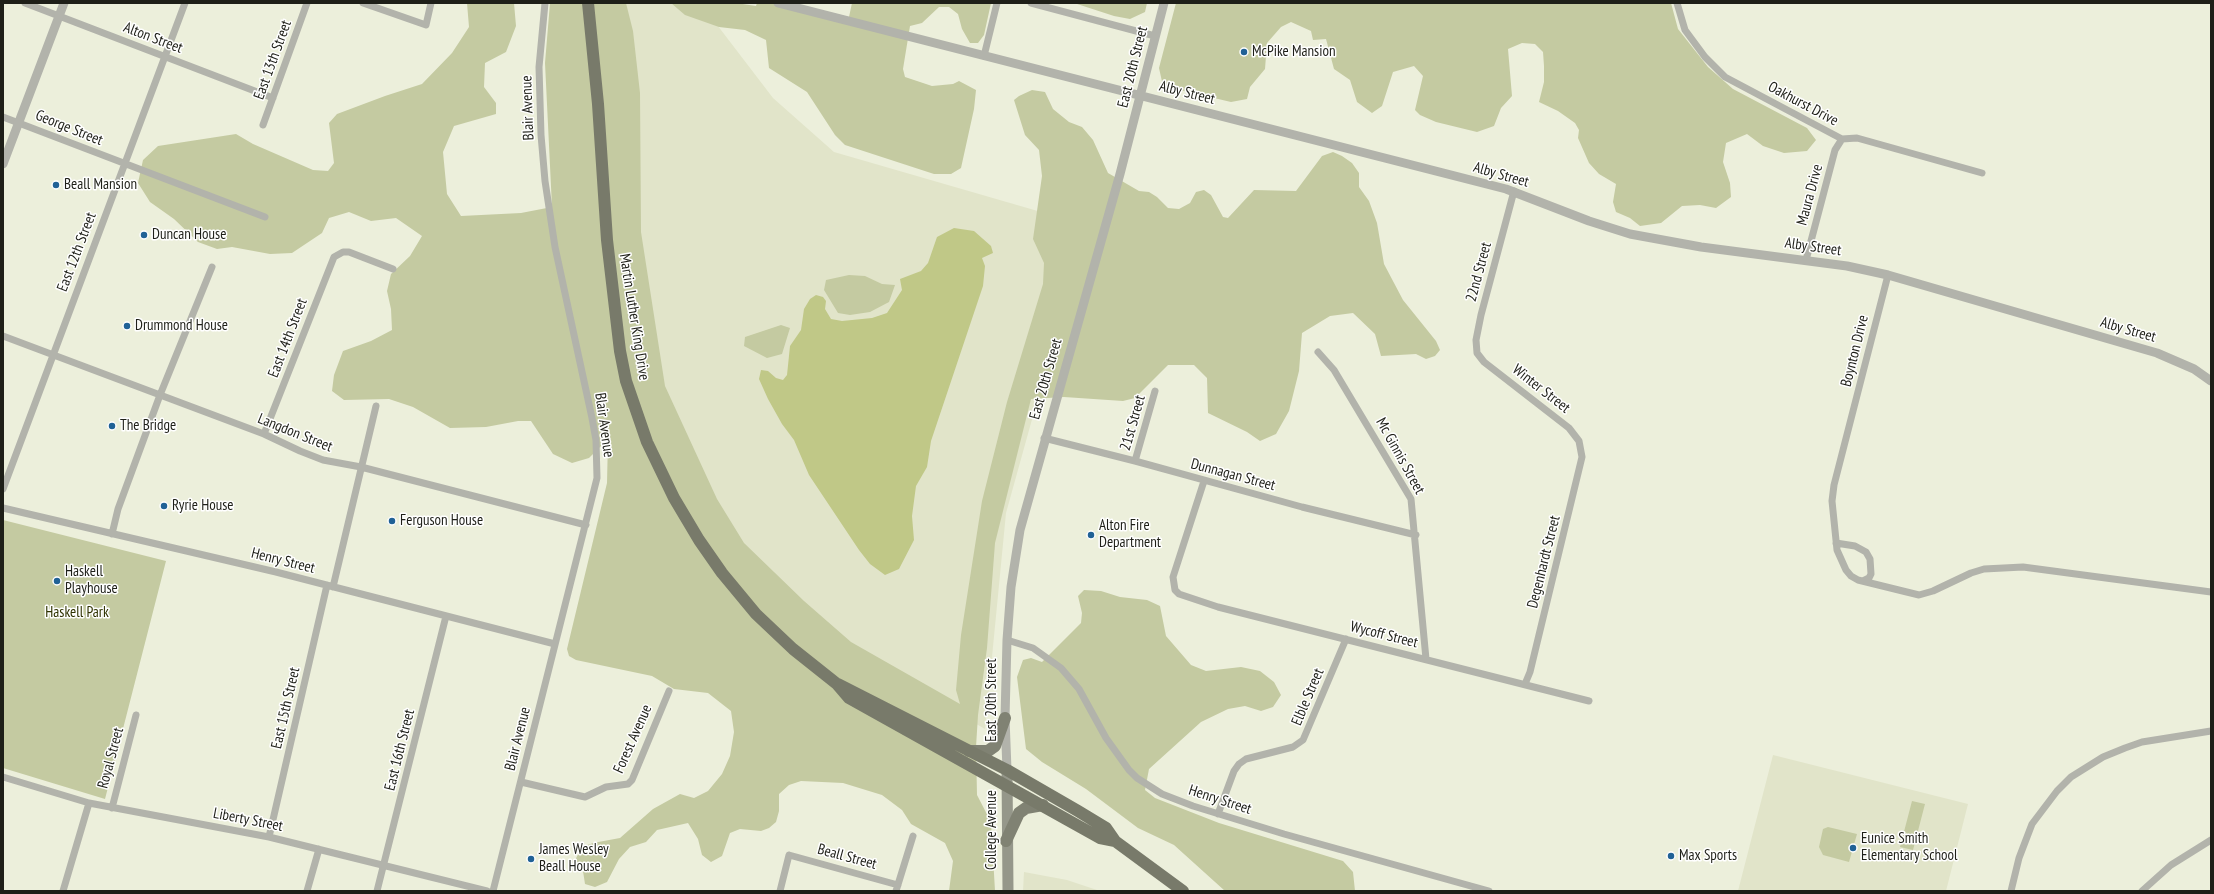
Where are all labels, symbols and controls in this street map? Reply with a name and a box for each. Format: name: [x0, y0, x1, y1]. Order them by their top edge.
street label: East 13th Street: [250, 18, 296, 102]
street label: Alton Street: [121, 19, 185, 57]
street label: East 20th Street: [1114, 24, 1152, 110]
place label: McPike Mansion: [1252, 43, 1335, 61]
marker: McPike Mansion: [1239, 47, 1249, 57]
street label: Blair Avenue: [518, 75, 538, 141]
street label: Alby Street: [1157, 77, 1217, 109]
street label: Oakhurst Drive: [1765, 78, 1841, 130]
street label: George Street: [33, 106, 105, 150]
street label: Alby Street: [1471, 159, 1531, 191]
street label: Maura Drive: [1793, 162, 1827, 228]
place label: Beall Mansion: [64, 176, 137, 194]
marker: Beall Mansion: [51, 180, 61, 190]
street label: East 12th Street: [54, 210, 100, 294]
place label: Duncan House: [152, 226, 226, 244]
marker: Duncan House: [139, 230, 149, 240]
street label: Alby Street: [1784, 234, 1842, 260]
street label: 22nd Street: [1462, 240, 1496, 304]
street label: Martin Luther King Drive: [615, 252, 653, 382]
street label: East 14th Street: [265, 296, 311, 380]
street label: Boynton Drive: [1837, 313, 1873, 389]
street label: Alby Street: [2098, 314, 2158, 346]
place label: Drummond House: [135, 317, 228, 335]
marker: Drummond House: [122, 321, 132, 331]
street label: East 20th Street: [1026, 336, 1066, 422]
street label: Winter Street: [1508, 361, 1574, 417]
street label: Blair Avenue: [591, 392, 617, 458]
street label: 21st Street: [1117, 393, 1149, 453]
street label: Langdon Street: [255, 410, 335, 456]
street label: Mc Ginnis Street: [1372, 415, 1428, 497]
place label: The Bridge: [120, 417, 176, 435]
marker: The Bridge: [107, 421, 117, 431]
street label: Dunnagan Street: [1189, 455, 1277, 495]
place label: Ryrie House: [172, 497, 233, 515]
marker: Ryrie House: [159, 501, 169, 511]
place label: Ferguson House: [400, 512, 483, 530]
street label: Degenhardt Street: [1524, 514, 1564, 610]
marker: Ferguson House: [387, 516, 397, 526]
place label: Alton Fire Department: [1099, 517, 1161, 552]
marker: Alton Fire Department: [1086, 530, 1096, 540]
street label: Henry Street: [249, 544, 317, 578]
place label: Haskell Playhouse: [65, 563, 118, 598]
marker: Haskell Playhouse: [52, 576, 62, 586]
park label: Haskell Park: [45, 604, 109, 622]
street label: Wycoff Street: [1348, 618, 1420, 652]
street label: East 20th Street: [983, 658, 1001, 742]
street label: East 15th Street: [268, 665, 304, 751]
street label: Elble Street: [1288, 666, 1328, 728]
street label: Forest Avenue: [610, 702, 656, 776]
street label: Blair Avenue: [501, 705, 535, 773]
street label: East 16th Street: [381, 707, 419, 793]
street label: Royal Street: [94, 726, 128, 790]
street label: Henry Street: [1186, 781, 1254, 819]
street label: College Avenue: [983, 790, 1001, 870]
street label: Liberty Street: [212, 804, 284, 836]
place label: Eunice Smith Elementary School: [1861, 830, 1958, 865]
street label: Beall Street: [815, 840, 879, 874]
place label: James Wesley Beall House: [539, 841, 609, 876]
marker: Eunice Smith Elementary School: [1848, 843, 1858, 853]
place label: Max Sports: [1679, 847, 1737, 865]
marker: Max Sports: [1666, 851, 1676, 861]
marker: James Wesley Beall House: [526, 854, 536, 864]

